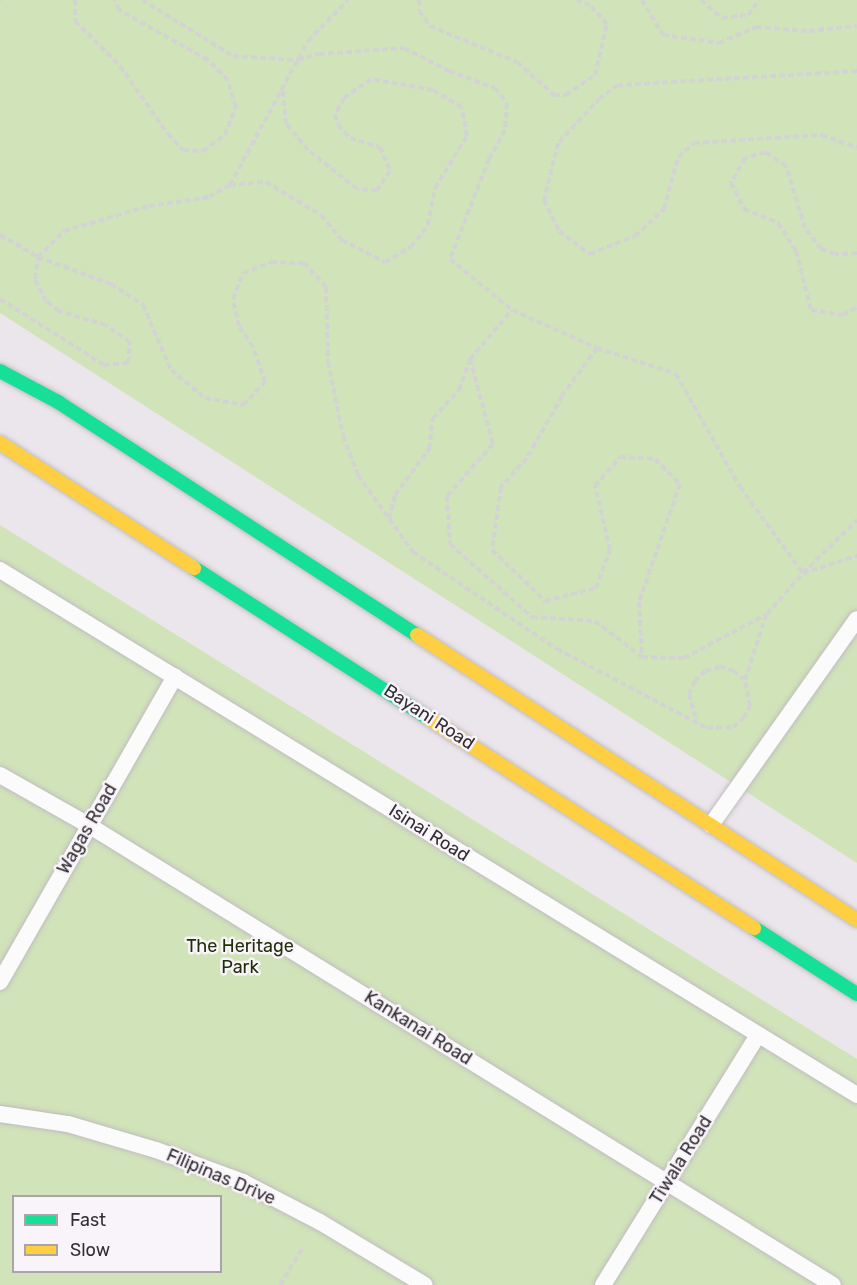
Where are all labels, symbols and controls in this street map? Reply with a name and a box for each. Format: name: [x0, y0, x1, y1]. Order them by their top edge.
street label: Bayani Road: [380, 680, 478, 754]
street label: Wagas Road: [52, 780, 122, 878]
street label: Isinai Road: [385, 800, 473, 866]
park label: The Heritage Park: [186, 936, 294, 978]
street label: Kankanai Road: [360, 986, 476, 1070]
street label: Tiwala Road: [645, 1112, 717, 1208]
street label: Filipinas Drive: [163, 1144, 279, 1210]
legend: [12, 1195, 222, 1273]
text: Fast: [70, 1209, 106, 1231]
text: Slow: [70, 1239, 110, 1261]

